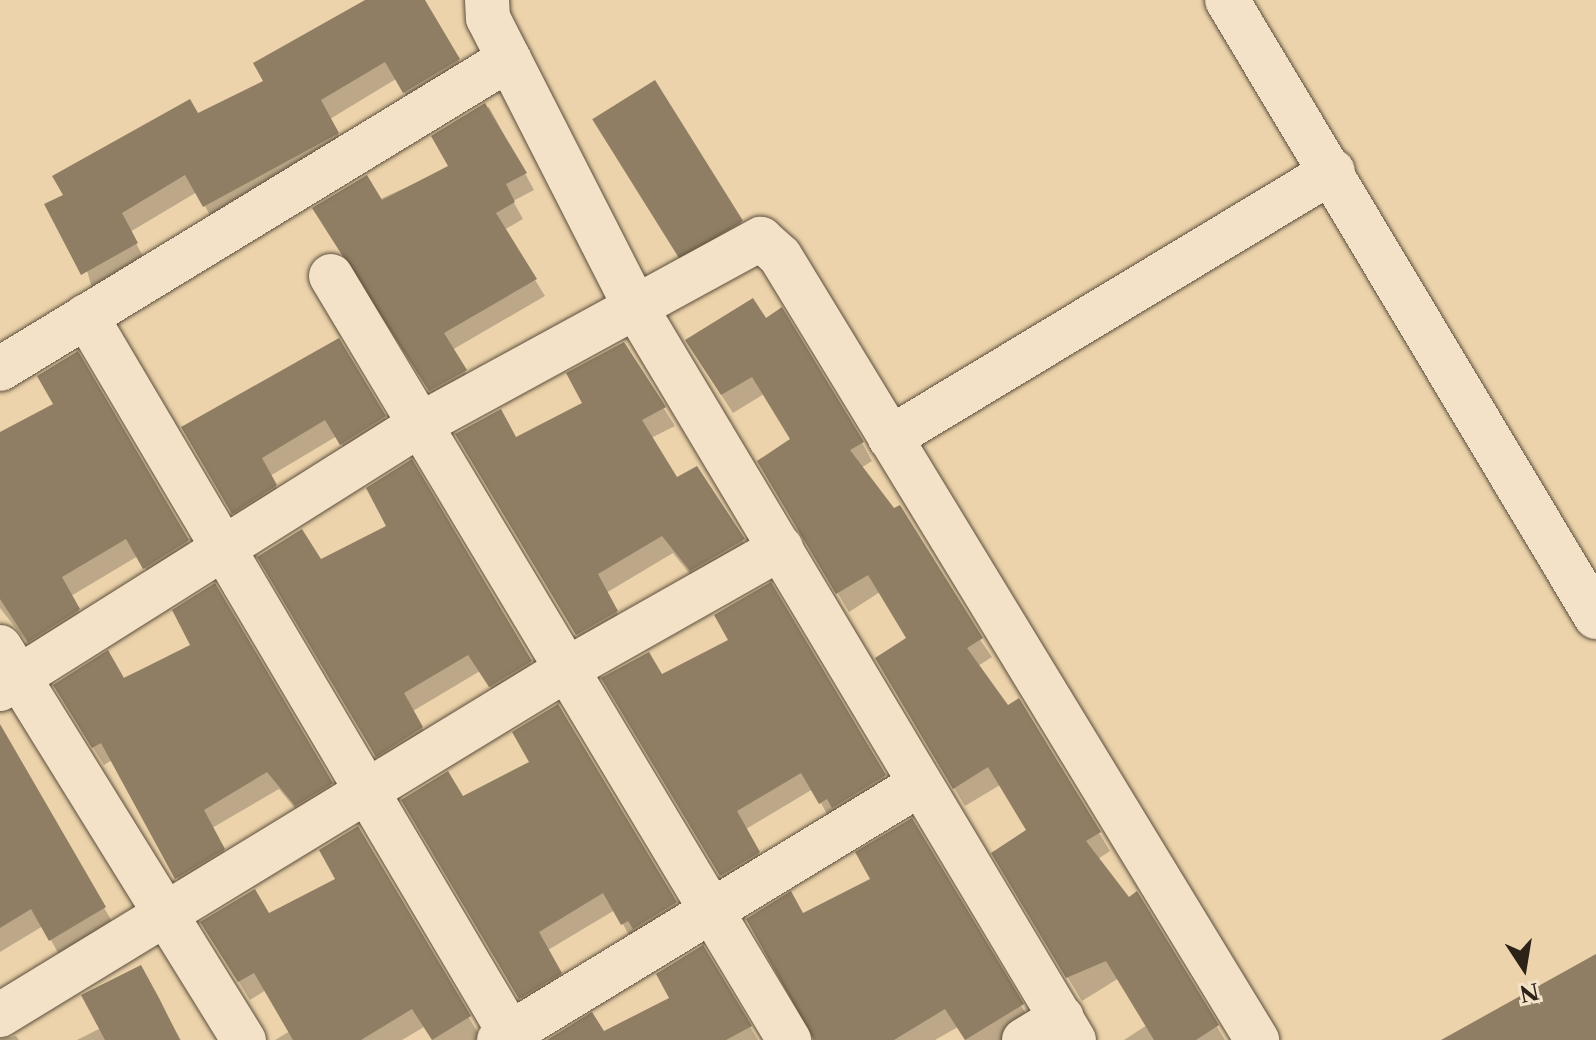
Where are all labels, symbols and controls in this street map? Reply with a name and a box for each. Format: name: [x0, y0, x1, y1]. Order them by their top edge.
north arrow: [1484, 928, 1564, 1008]
text: N: [1517, 977, 1541, 1007]

